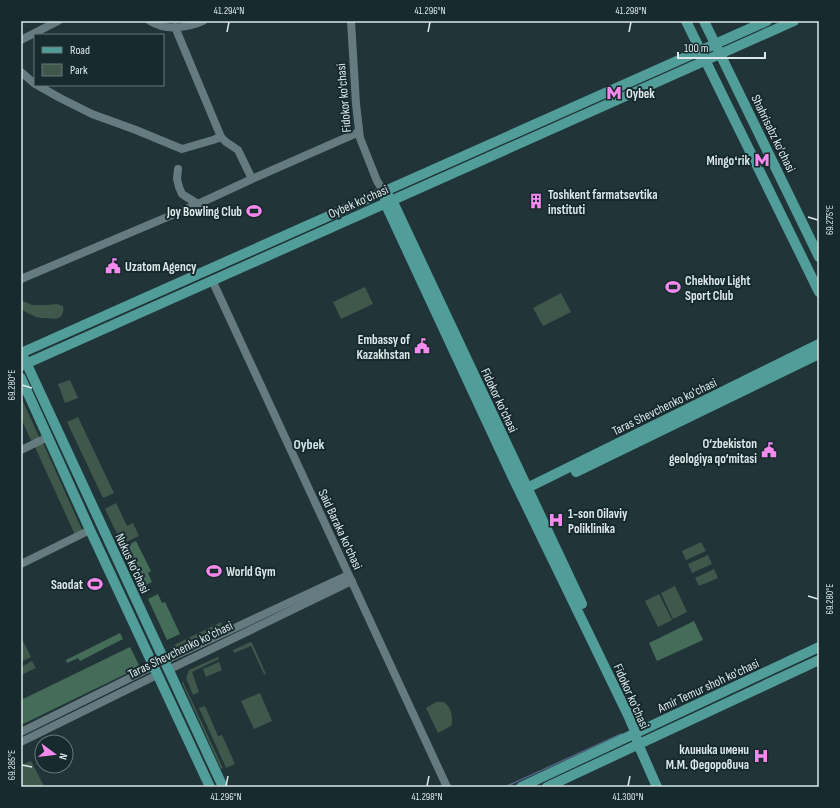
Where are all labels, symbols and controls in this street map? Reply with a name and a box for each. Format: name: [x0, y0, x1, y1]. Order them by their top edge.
text: 41.294°N: [214, 5, 244, 17]
text: 41.296°N: [414, 5, 446, 17]
text: 41.298°N: [615, 5, 647, 17]
legend: [34, 34, 164, 86]
scale bar: [678, 34, 765, 60]
text: 100 m: [684, 41, 709, 56]
text: Road: [70, 43, 90, 58]
text: Park: [70, 63, 88, 78]
street label: Fidokor ko'chasi: [333, 63, 355, 133]
metro station icon: Oybek: [605, 84, 623, 102]
place label: Oybek: [626, 86, 655, 102]
street label: Shahrisabz ko'chasi: [747, 92, 799, 175]
metro station icon: Mingoʻrik: [753, 151, 771, 169]
place label: Mingoʻrik: [707, 153, 751, 169]
street label: Oybek ko'chasi: [326, 182, 391, 222]
place label: Toshkent farmatsevtika instituti: [548, 187, 658, 218]
building icon: Toshkent farmatsevtika instituti: [527, 192, 545, 210]
sports icon: Joy Bowling Club: [245, 202, 263, 220]
place label: Joy Bowling Club: [166, 204, 242, 220]
text: 69.275°E: [824, 205, 836, 235]
public building icon: Uzatom Agency: [104, 257, 122, 275]
place label: Uzatom Agency: [125, 259, 197, 275]
place label: Chekhov Light Sport Club: [685, 273, 751, 304]
sports icon: Chekhov Light Sport Club: [664, 278, 682, 296]
place label: Embassy of Kazakhstan: [356, 332, 411, 363]
public building icon: Embassy of Kazakhstan: [413, 337, 431, 355]
street label: Fidokor ko'chasi: [477, 366, 521, 435]
text: 69.280°E: [6, 370, 18, 400]
street label: Taras Shevchenko ko'chasi: [609, 375, 719, 439]
district label: Oybek: [293, 436, 325, 453]
place label: O‘zbekiston geologiya qo‘mitasi: [669, 436, 757, 467]
public building icon: O‘zbekiston geologiya qo‘mitasi: [760, 441, 778, 459]
street label: Said Baraka ko'chasi: [314, 487, 366, 572]
place label: 1-son Oilaviy Poliklinika: [568, 506, 628, 537]
hospital icon: 1-son Oilaviy Poliklinika: [547, 511, 565, 529]
street label: Nukus ko'chasi: [111, 531, 153, 596]
sports icon: World Gym: [205, 562, 223, 580]
place label: World Gym: [226, 564, 276, 580]
sports icon: Saodat: [86, 575, 104, 593]
place label: Saodat: [51, 577, 84, 593]
text: 69.280°E: [824, 584, 836, 614]
street label: Taras Shevchenko ko'chasi: [125, 618, 235, 682]
street label: Amir Temur shoh ko'chasi: [654, 655, 762, 717]
street label: Fidokor ko'chasi: [610, 661, 653, 731]
north arrow: [34, 734, 74, 774]
place label: клиника имени М.М. Федоровича: [666, 742, 749, 773]
hospital icon: клиника имени М.М. Федоровича: [752, 747, 770, 765]
text: 69.285°E: [6, 750, 18, 780]
text: N: [56, 752, 70, 761]
text: 41.296°N: [210, 791, 242, 803]
text: 41.298°N: [411, 791, 443, 803]
text: 41.300°N: [612, 791, 644, 803]

